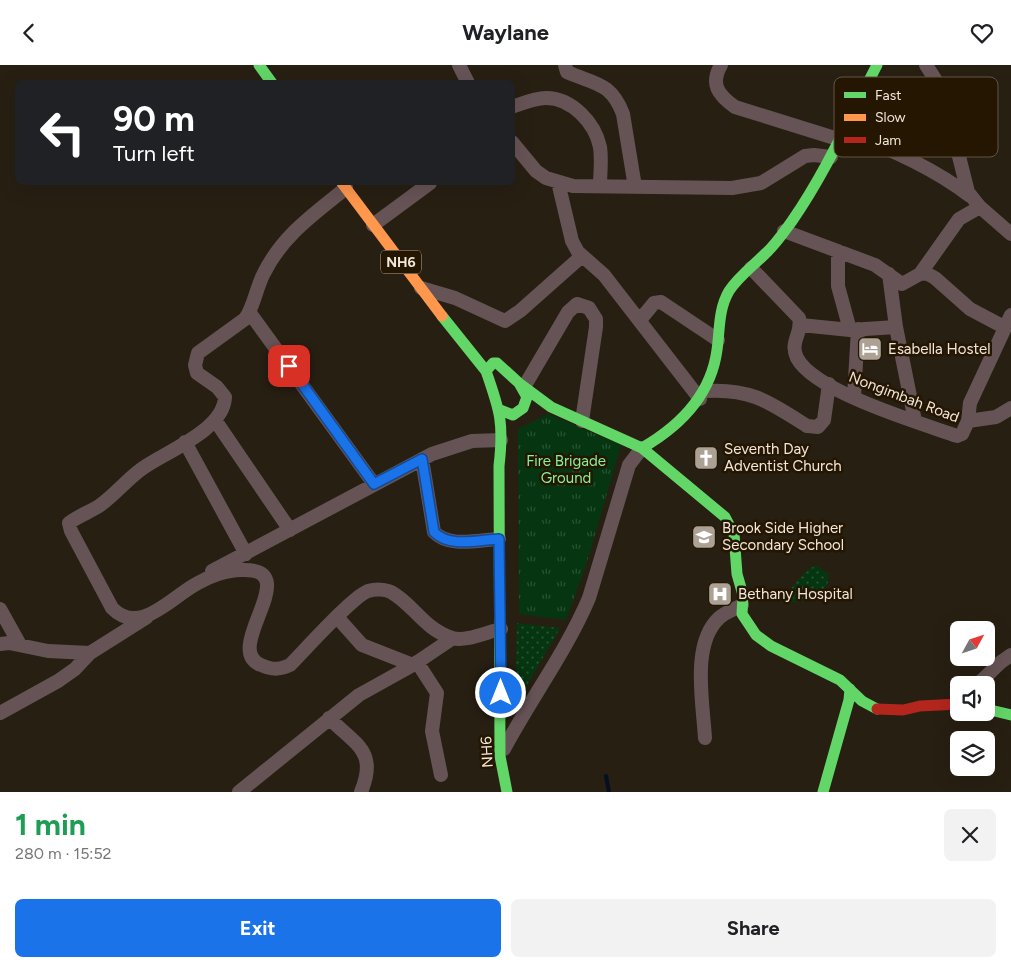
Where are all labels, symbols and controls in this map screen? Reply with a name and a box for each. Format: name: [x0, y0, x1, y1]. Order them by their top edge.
icon: back: [15, 19, 43, 47]
text: Waylane: [462, 19, 549, 46]
icon: heart: [968, 19, 996, 47]
legend: [834, 77, 998, 157]
text: Fast: [875, 87, 901, 104]
text: 90 m: [113, 98, 195, 140]
icon: left: [30, 100, 95, 165]
text: Slow: [875, 109, 906, 126]
text: Jam: [875, 132, 901, 149]
text: Turn left: [113, 140, 195, 167]
road number: NH6: [381, 251, 421, 273]
hotel icon: Esabella Hostel: [857, 336, 883, 362]
place label: Esabella Hostel: [888, 340, 991, 358]
pin: [268, 345, 310, 387]
icon: arrive: [275, 352, 303, 380]
street label: Nongimbah Road: [846, 368, 962, 426]
place label: Seventh Day Adventist Church: [724, 440, 842, 475]
church icon: Seventh Day Adventist Church: [693, 445, 719, 471]
park label: Fire Brigade Ground: [526, 452, 606, 487]
place label: Brook Side Higher Secondary School: [722, 519, 844, 554]
school or university icon: Brook Side Higher Secondary School: [691, 524, 717, 550]
hospital icon: Bethany Hospital: [707, 581, 733, 607]
place label: Bethany Hospital: [738, 585, 853, 603]
north arrow: [950, 621, 995, 666]
map controls: [950, 621, 995, 776]
position arrow: [474, 666, 526, 718]
button: sound: [950, 676, 995, 721]
button: layers: [950, 731, 995, 776]
street label: NH6: [477, 735, 497, 768]
text: 1 min: [15, 806, 86, 843]
button: close: [944, 809, 996, 861]
text: 280 m · 15:52: [15, 844, 112, 863]
button: Exit: [15, 899, 501, 957]
button: Share: [511, 899, 996, 957]

